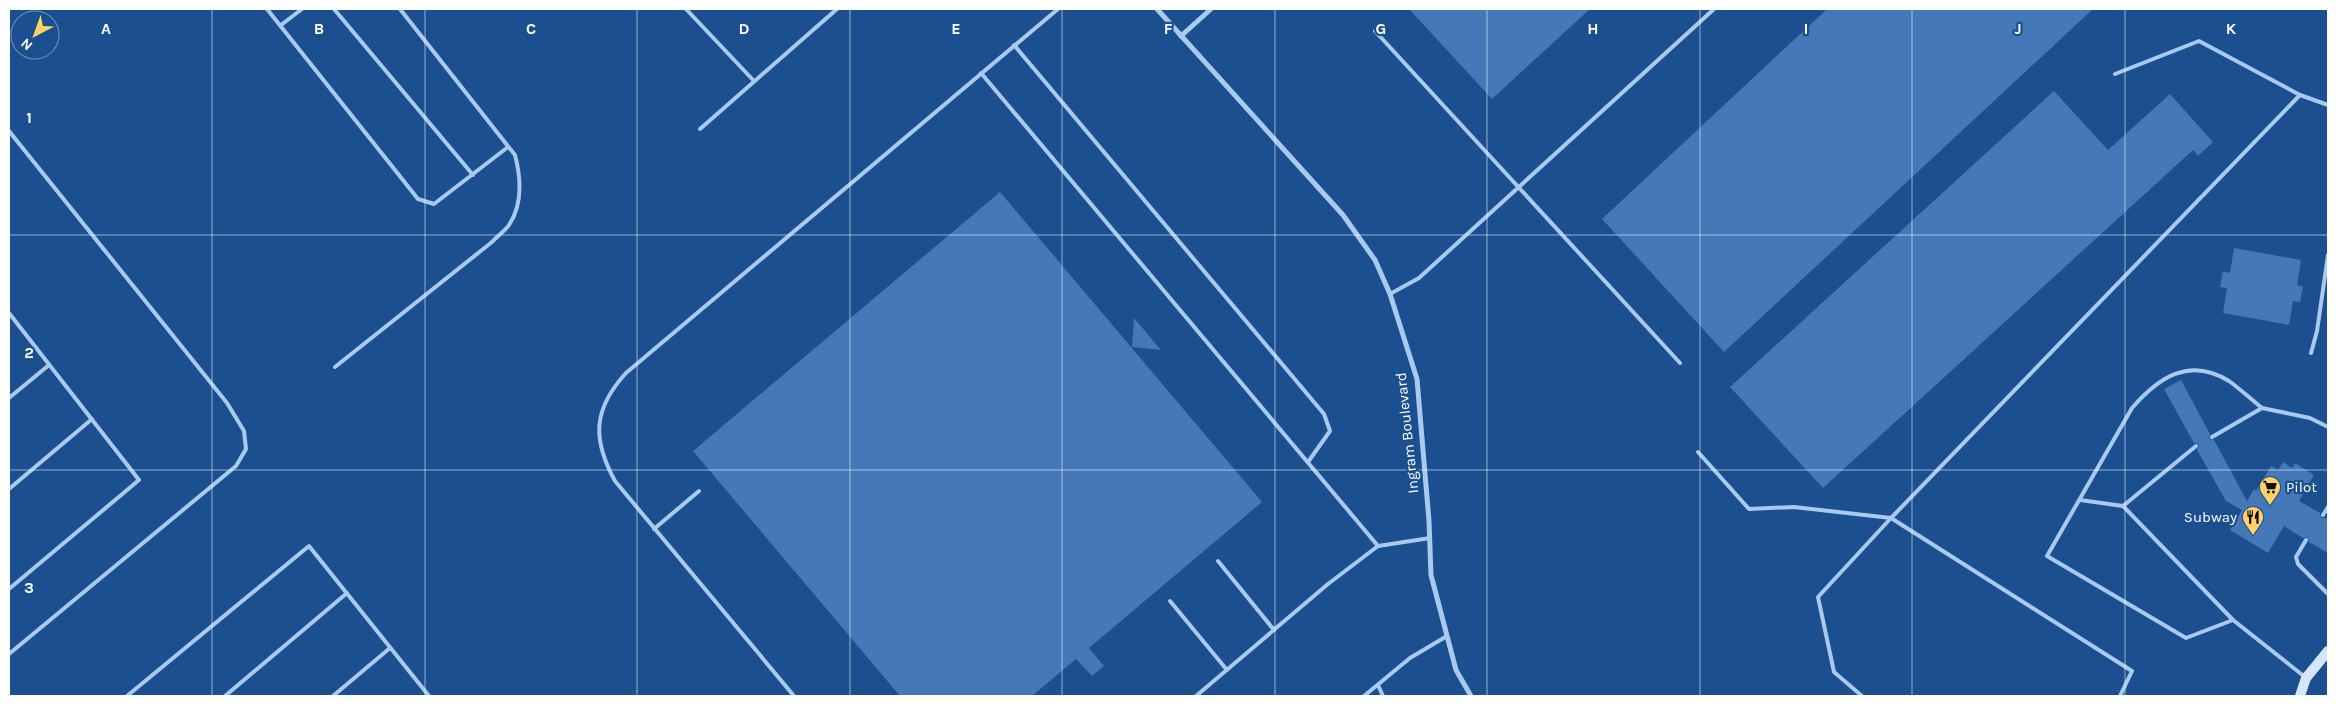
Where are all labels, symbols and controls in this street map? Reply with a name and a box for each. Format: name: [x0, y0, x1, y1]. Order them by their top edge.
north arrow: [10, 10, 60, 60]
text: A: [101, 19, 111, 38]
text: B: [314, 19, 324, 38]
text: C: [526, 19, 536, 38]
text: D: [739, 19, 750, 38]
text: E: [951, 19, 961, 38]
text: F: [1164, 19, 1173, 38]
text: G: [1376, 19, 1386, 38]
text: H: [1587, 19, 1599, 38]
text: I: [1804, 19, 1808, 38]
text: J: [2014, 19, 2022, 38]
text: K: [2226, 19, 2237, 38]
text: N: [17, 35, 36, 54]
text: 1: [26, 108, 32, 127]
text: 2: [24, 343, 34, 362]
street label: Ingram Boulevard: [1392, 372, 1422, 494]
supermarket icon: Pilot: [2258, 475, 2282, 506]
place label: Pilot: [2286, 478, 2317, 496]
restaurant icon: Subway: [2241, 505, 2265, 536]
place label: Subway: [2184, 508, 2237, 526]
text: 3: [24, 578, 34, 597]

